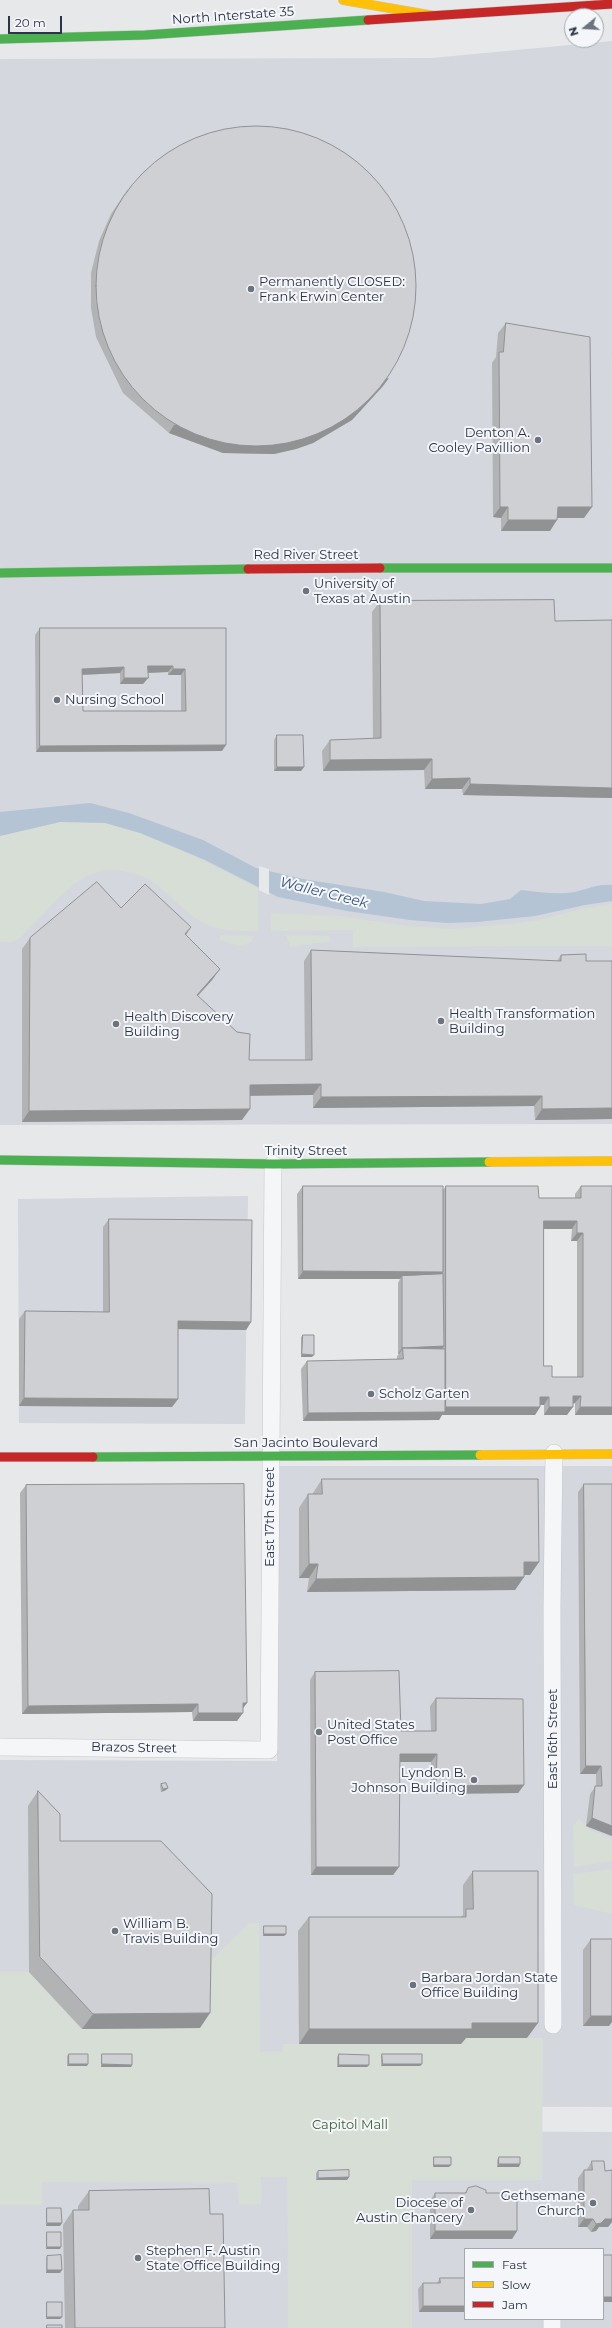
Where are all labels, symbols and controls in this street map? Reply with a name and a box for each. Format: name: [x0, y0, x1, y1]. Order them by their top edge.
street label: North Interstate 35: [171, 4, 295, 28]
scale bar: [10, 8, 64, 34]
north arrow: [564, 8, 604, 48]
text: 20 m: [15, 15, 46, 30]
text: N: [566, 25, 582, 38]
place label: Permanently CLOSED: Frank Erwin Center: [259, 274, 405, 305]
marker: Permanently CLOSED: Frank Erwin Center: [246, 284, 256, 294]
place label: Denton A. Cooley Pavillion: [428, 425, 530, 456]
marker: Denton A. Cooley Pavillion: [533, 435, 543, 445]
street label: Red River Street: [254, 547, 358, 563]
place label: University of Texas at Austin: [314, 576, 411, 607]
marker: University of Texas at Austin: [301, 586, 311, 596]
place label: Nursing School: [65, 692, 164, 708]
marker: Nursing School: [52, 695, 62, 705]
water label: Waller Creek: [278, 874, 370, 912]
place label: Health Transformation Building: [449, 1006, 595, 1037]
place label: Health Discovery Building: [124, 1009, 233, 1040]
marker: Health Transformation Building: [436, 1016, 446, 1026]
marker: Health Discovery Building: [111, 1019, 121, 1029]
street label: Trinity Street: [265, 1143, 347, 1159]
place label: Scholz Garten: [379, 1386, 469, 1402]
marker: Scholz Garten: [366, 1389, 376, 1399]
street label: San Jacinto Boulevard: [234, 1435, 378, 1451]
street label: East 17th Street: [262, 1467, 278, 1567]
street label: East 16th Street: [545, 1689, 561, 1789]
place label: United States Post Office: [327, 1717, 414, 1748]
marker: United States Post Office: [314, 1727, 324, 1737]
street label: Brazos Street: [91, 1739, 177, 1757]
place label: Lyndon B. Johnson Building: [352, 1765, 466, 1796]
marker: Lyndon B. Johnson Building: [469, 1775, 479, 1785]
place label: William B. Travis Building: [123, 1916, 218, 1947]
marker: William B. Travis Building: [110, 1926, 120, 1936]
place label: Barbara Jordan State Office Building: [421, 1970, 558, 2001]
marker: Barbara Jordan State Office Building: [408, 1980, 418, 1990]
park label: Capitol Mall: [312, 2117, 388, 2133]
place label: Gethsemane Church: [501, 2188, 585, 2219]
place label: Diocese of Austin Chancery: [356, 2195, 463, 2226]
marker: Gethsemane Church: [588, 2198, 598, 2208]
marker: Diocese of Austin Chancery: [466, 2205, 476, 2215]
place label: Stephen F. Austin State Office Building: [146, 2243, 280, 2274]
legend: [464, 2248, 604, 2320]
marker: Stephen F. Austin State Office Building: [133, 2253, 143, 2263]
text: Fast: [502, 2257, 527, 2272]
text: Slow: [502, 2277, 531, 2292]
text: Jam: [502, 2297, 528, 2312]

